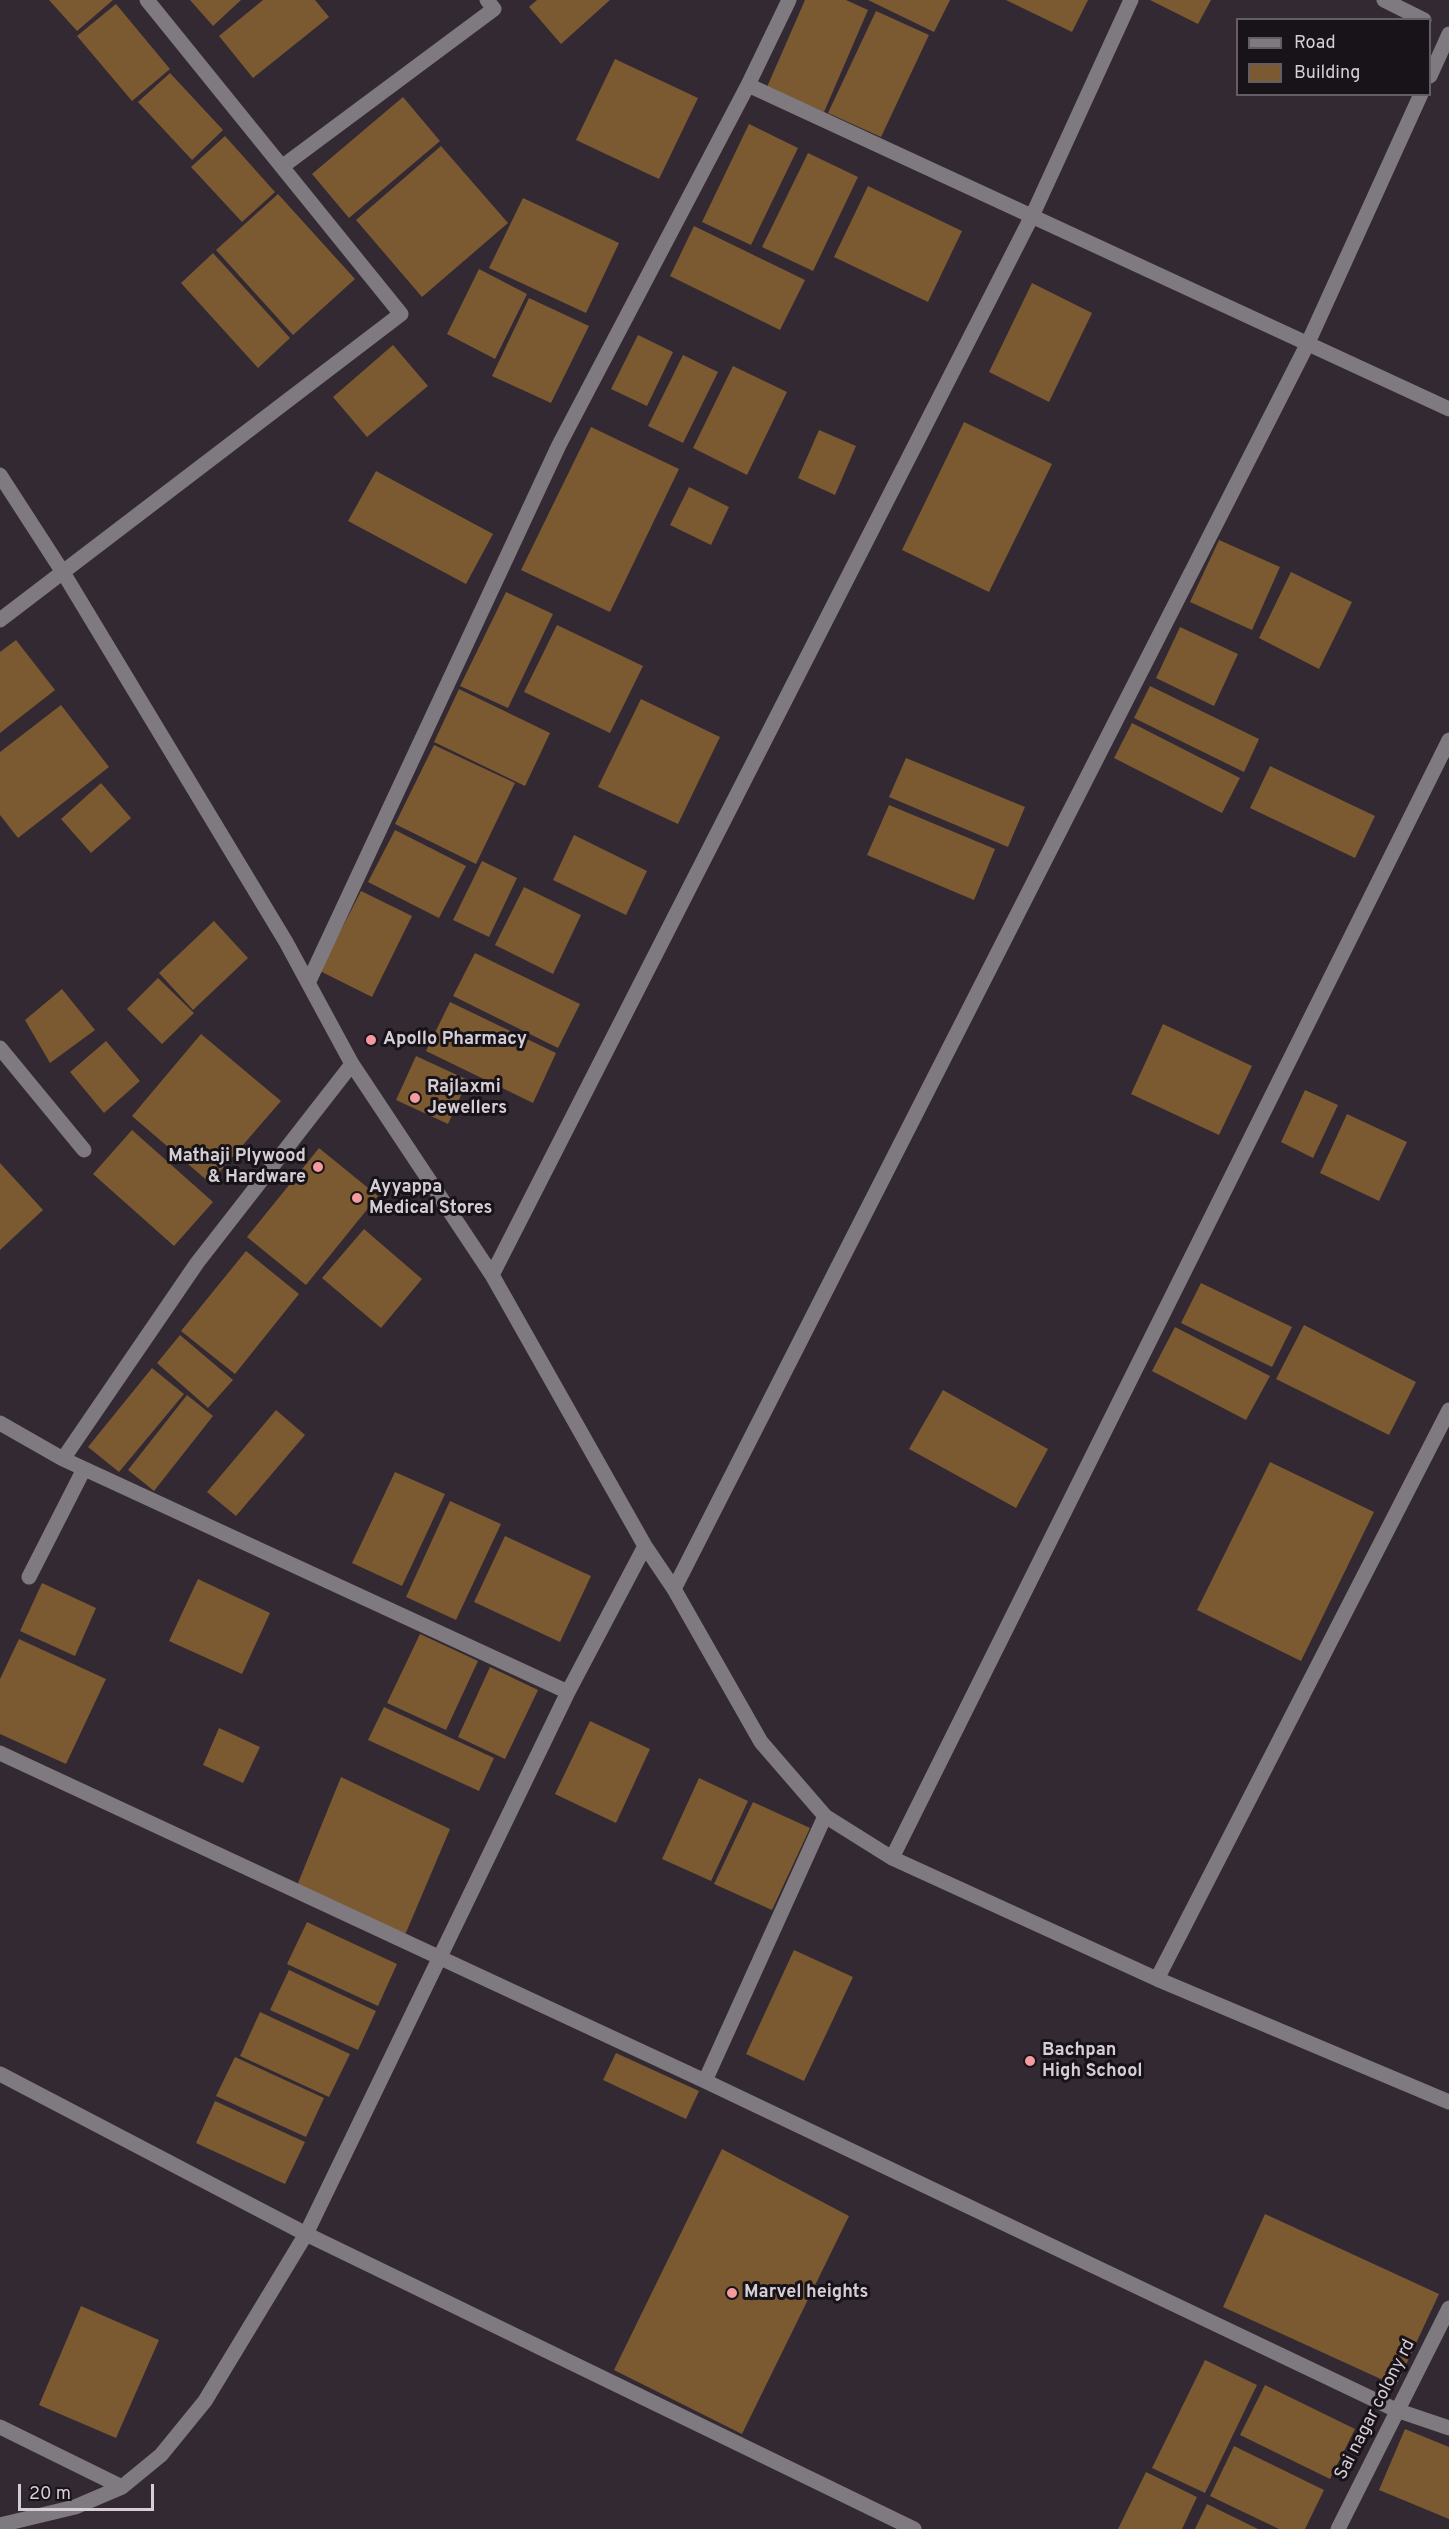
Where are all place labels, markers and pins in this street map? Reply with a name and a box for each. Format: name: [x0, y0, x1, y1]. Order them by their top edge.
place label: Apollo Pharmacy: [383, 1029, 527, 1051]
marker: Apollo Pharmacy: [364, 1033, 378, 1047]
place label: Rajlaxmi Jewellers: [427, 1077, 507, 1120]
marker: Rajlaxmi Jewellers: [408, 1091, 422, 1105]
place label: Mathaji Plywood & Hardware: [168, 1146, 306, 1188]
marker: Mathaji Plywood & Hardware: [311, 1160, 325, 1174]
place label: Ayyappa Medical Stores: [369, 1177, 492, 1220]
marker: Ayyappa Medical Stores: [350, 1191, 364, 1205]
place label: Bachpan High School: [1042, 2040, 1143, 2082]
marker: Bachpan High School: [1023, 2054, 1037, 2068]
place label: Marvel heights: [744, 2282, 868, 2304]
marker: Marvel heights: [725, 2286, 739, 2300]

